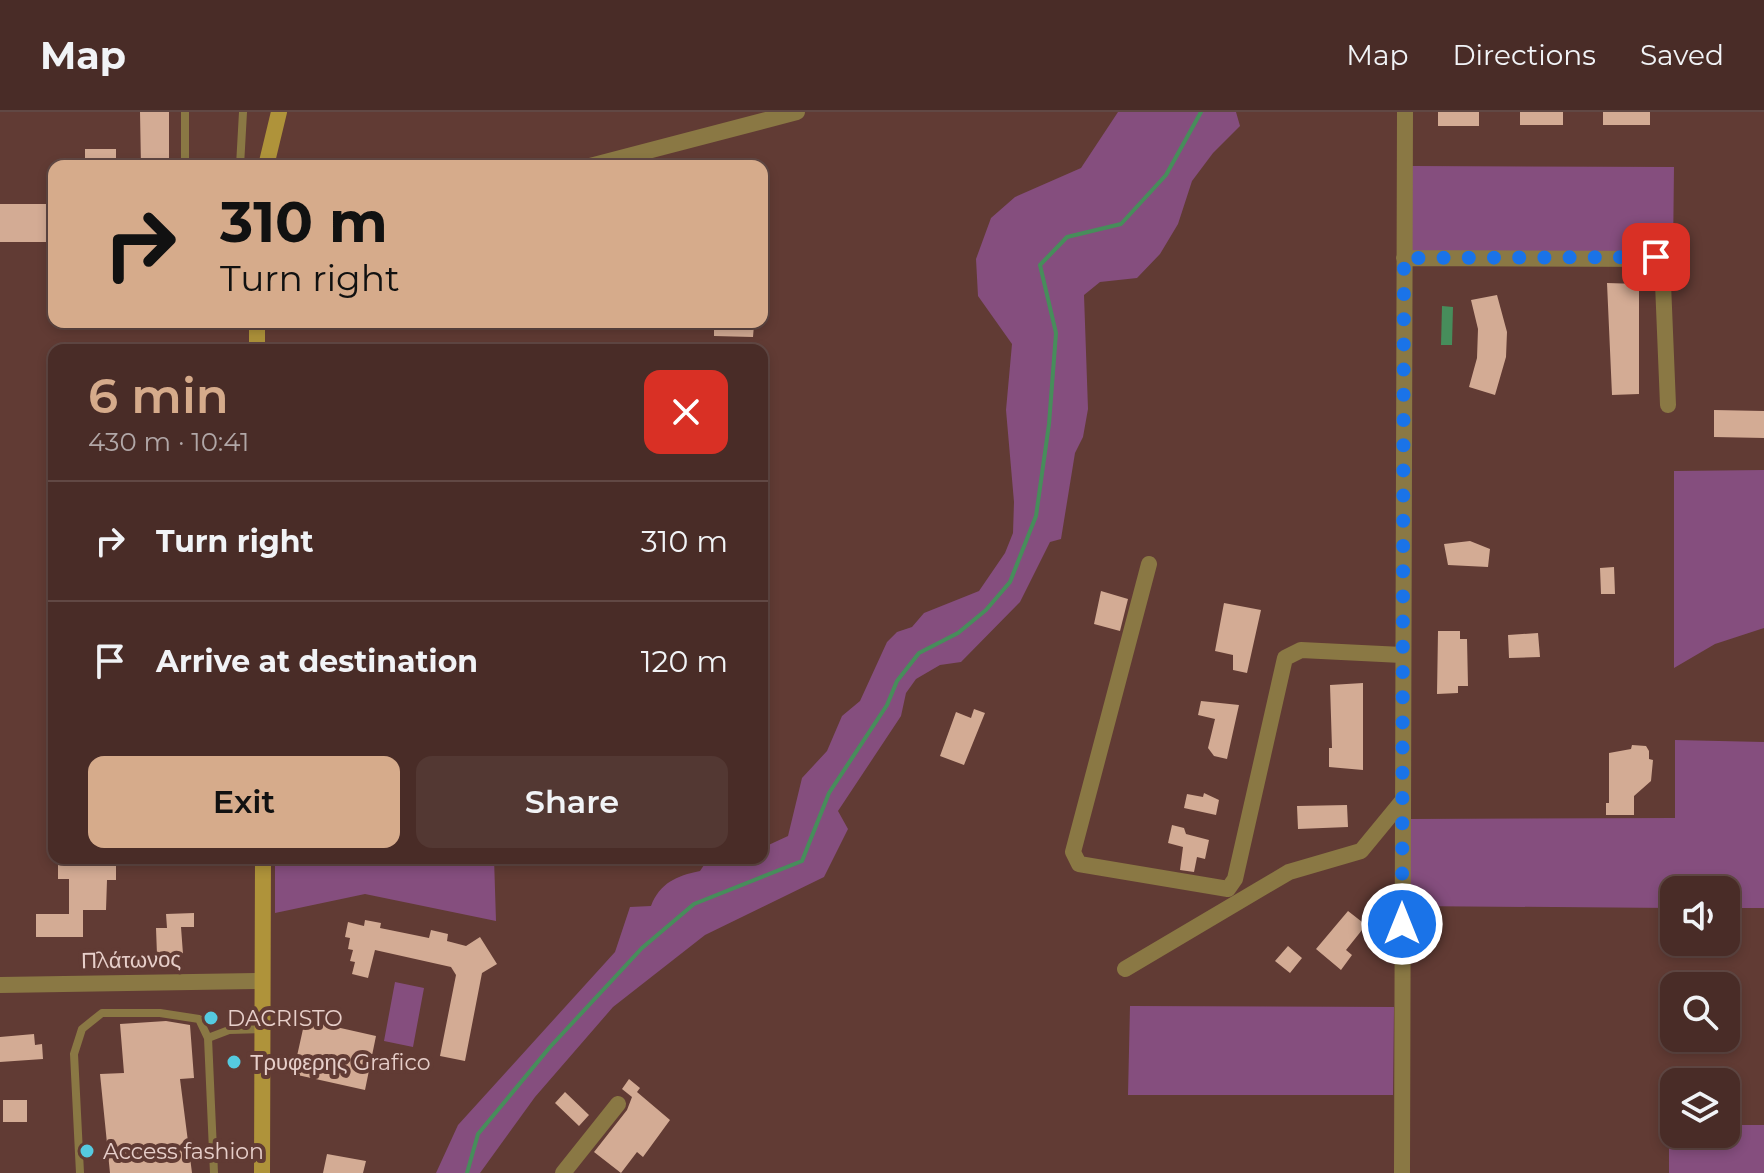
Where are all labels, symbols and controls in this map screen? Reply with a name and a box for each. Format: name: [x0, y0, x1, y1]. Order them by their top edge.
text: Map: [40, 32, 126, 79]
text: Map: [1346, 38, 1408, 72]
text: Directions: [1452, 38, 1596, 72]
text: Saved: [1640, 38, 1724, 72]
text: 310 m: [220, 188, 388, 256]
icon: right: [88, 192, 192, 296]
pin: [1622, 223, 1690, 291]
icon: arrive: [1634, 235, 1678, 279]
text: Turn right: [220, 256, 400, 300]
text: 6 min: [88, 367, 229, 425]
button: close: [644, 370, 728, 454]
text: 430 m · 10:41: [88, 426, 249, 458]
icon: right: [88, 519, 132, 563]
text: Turn right: [156, 523, 313, 560]
text: 310 m: [641, 523, 728, 560]
icon: arrive: [88, 639, 132, 683]
text: Arrive at destination: [156, 643, 478, 680]
text: 120 m: [641, 643, 728, 680]
button: Exit: [88, 756, 400, 848]
button: Share: [416, 756, 728, 848]
map controls: [1660, 876, 1740, 1148]
button: sound: [1660, 876, 1740, 956]
position arrow: [1360, 882, 1444, 966]
street label: Πλάτωνος: [81, 946, 181, 974]
button: search: [1660, 972, 1740, 1052]
place label: DACRISTO: [227, 1005, 343, 1032]
marker: DACRISTO: [202, 1009, 220, 1027]
place label: Τρυφερης Grafico: [250, 1049, 430, 1076]
marker: Τρυφερης Grafico: [225, 1053, 243, 1071]
button: layers: [1660, 1068, 1740, 1148]
place label: Access fashion: [103, 1138, 264, 1165]
marker: Access fashion: [78, 1142, 96, 1160]

